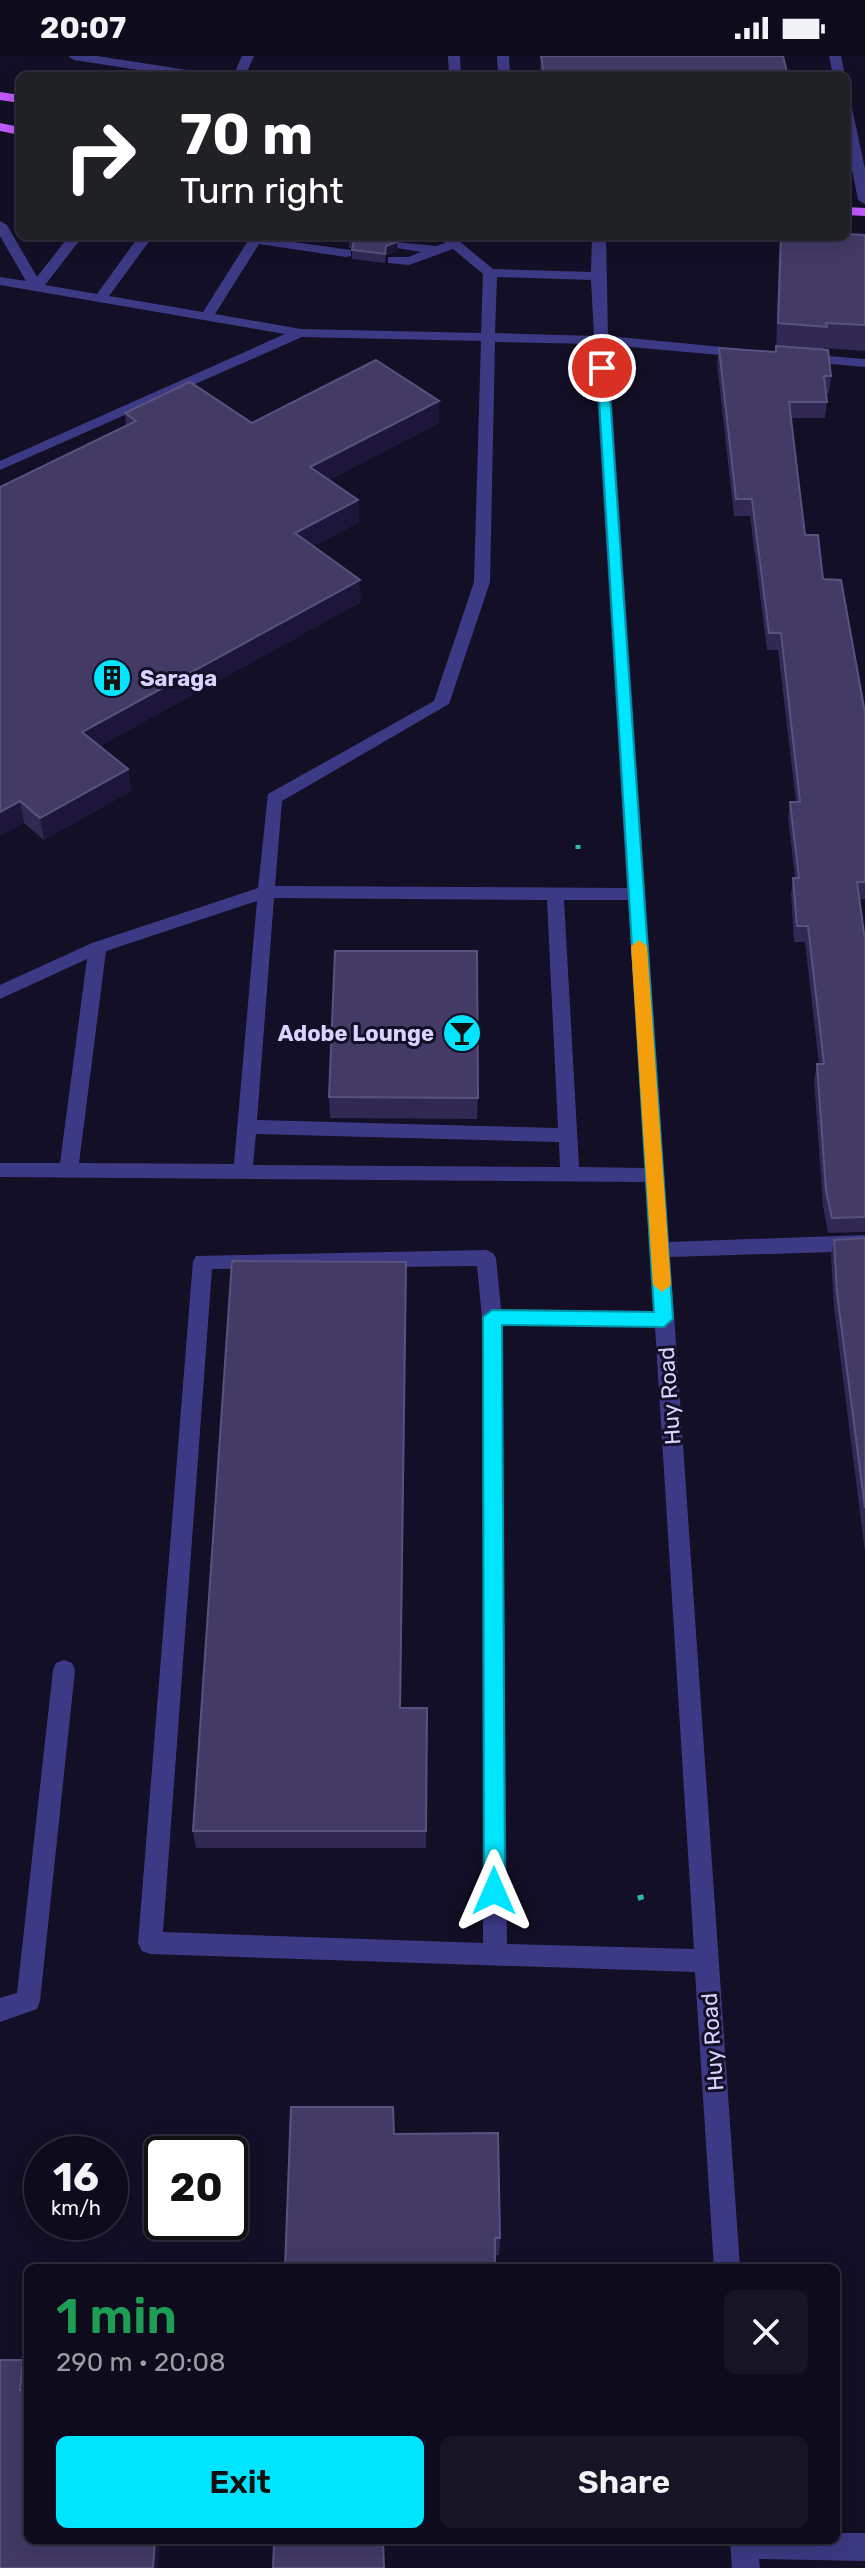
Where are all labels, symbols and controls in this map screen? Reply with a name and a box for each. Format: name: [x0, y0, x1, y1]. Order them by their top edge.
text: 20:07: [40, 10, 126, 46]
text: 70 m: [180, 102, 313, 168]
icon: right: [48, 104, 152, 208]
text: Turn right: [180, 169, 344, 212]
pin: [568, 334, 636, 402]
icon: arrive: [580, 346, 624, 390]
building icon: Saraga: [91, 657, 133, 699]
place label: Saraga: [140, 665, 217, 692]
bar icon: Adobe Lounge: [441, 1012, 483, 1054]
place label: Adobe Lounge: [278, 1020, 434, 1047]
street label: Huy Road: [653, 1346, 686, 1446]
position arrow: [452, 1849, 536, 1933]
street label: Huy Road: [696, 1992, 729, 2092]
speed limit sign: 20: [144, 2136, 248, 2240]
text: 16: [53, 2154, 99, 2201]
text: km/h: [51, 2196, 101, 2220]
text: 1 min: [56, 2288, 177, 2345]
button: close: [724, 2290, 808, 2374]
text: 290 m · 20:08: [56, 2347, 225, 2378]
button: Exit: [56, 2436, 424, 2528]
button: Share: [440, 2436, 808, 2528]

